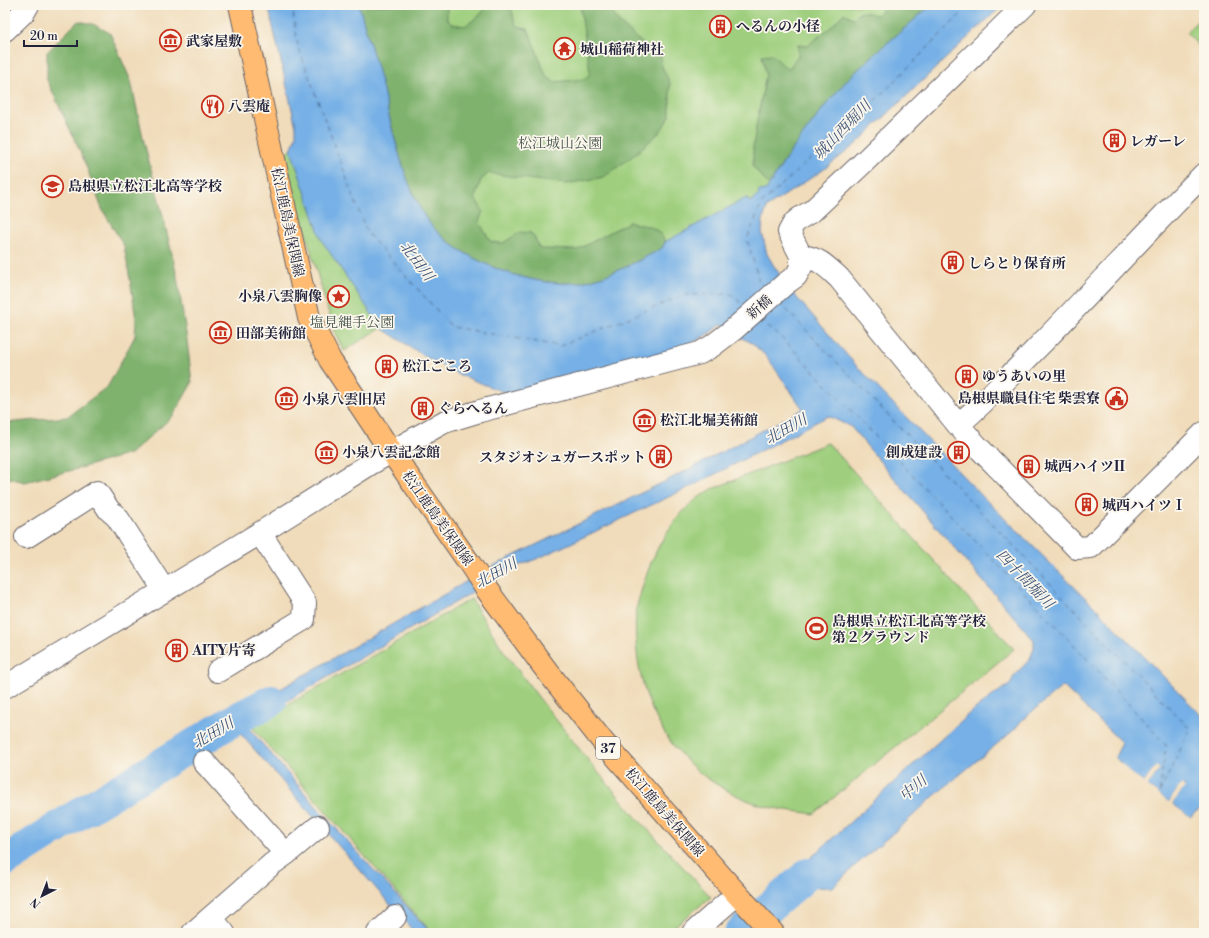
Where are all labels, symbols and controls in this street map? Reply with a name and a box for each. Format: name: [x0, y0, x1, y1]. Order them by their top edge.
building icon: へるんの小径: [707, 13, 733, 39]
place label: へるんの小径: [736, 18, 820, 36]
scale bar: [24, 22, 77, 48]
museum icon: 武家屋敷: [158, 28, 184, 54]
text: 20 m: [30, 29, 58, 44]
place label: 武家屋敷: [186, 33, 242, 51]
temple icon: 城山稲荷神社: [552, 36, 578, 62]
place label: 城山稲荷神社: [580, 41, 664, 59]
restaurant icon: 八雲庵: [199, 93, 225, 119]
water label: 城山西堀川: [809, 95, 877, 164]
place label: 八雲庵: [228, 98, 270, 116]
building icon: レガーレ: [1102, 128, 1128, 154]
place label: レガーレ: [1130, 133, 1186, 151]
park label: 松江城山公園: [518, 135, 602, 153]
street label: 松江鹿島美保関線: [267, 166, 307, 279]
school or university icon: 島根県立松江北高等学校: [39, 173, 65, 199]
place label: 島根県立松江北高等学校: [68, 178, 222, 196]
water label: 北田川: [395, 238, 439, 287]
building icon: しらとり保育所: [939, 250, 965, 276]
place label: しらとり保育所: [968, 255, 1066, 273]
place icon: 小泉八雲胸像: [325, 283, 351, 309]
place label: 小泉八雲胸像: [238, 288, 322, 306]
street label: 新橋: [743, 292, 776, 324]
park label: 塩見縄手公園: [310, 314, 394, 332]
museum icon: 田部美術館: [207, 320, 233, 346]
place label: 田部美術館: [236, 325, 306, 343]
building icon: 松江ごころ: [374, 353, 400, 379]
place label: 松江ごころ: [402, 358, 472, 376]
building icon: ゆうあいの里: [954, 363, 980, 389]
place label: ゆうあいの里: [982, 368, 1066, 386]
public building icon: 島根県職員住宅 柴雲寮: [1103, 385, 1129, 411]
museum icon: 小泉八雲旧居: [274, 386, 300, 412]
place label: 島根県職員住宅 柴雲寮: [958, 390, 1100, 408]
place label: 小泉八雲旧居: [302, 391, 386, 409]
building icon: ぐらへるん: [410, 395, 436, 421]
place label: ぐらへるん: [438, 400, 508, 418]
museum icon: 松江北堀美術館: [631, 407, 657, 433]
water label: 北田川: [762, 409, 812, 449]
place label: 松江北堀美術館: [660, 412, 758, 430]
museum icon: 小泉八雲記念館: [313, 439, 339, 465]
building icon: 創成建設: [945, 439, 971, 465]
place label: 小泉八雲記念館: [342, 444, 440, 462]
building icon: スタジオシュガースポット: [648, 444, 674, 470]
place label: 創成建設: [886, 444, 942, 462]
place label: スタジオシュガースポット: [479, 449, 646, 467]
building icon: 城西ハイツII: [1016, 453, 1042, 479]
place label: 城西ハイツII: [1044, 458, 1125, 476]
street label: 松江鹿島美保関線: [398, 468, 477, 570]
building icon: 城西ハイツⅠ: [1074, 492, 1100, 518]
place label: 城西ハイツⅠ: [1102, 497, 1186, 515]
water label: 四十間堀川: [992, 546, 1059, 614]
water label: 北田川: [472, 553, 522, 593]
place label: 島根県立松江北高等学校 第２グラウンド: [832, 613, 986, 647]
sports icon: 島根県立松江北高等学校 第２グラウンド: [803, 616, 829, 642]
building icon: AITY片寄: [164, 637, 190, 663]
place label: AITY片寄: [191, 642, 256, 660]
water label: 北田川: [189, 713, 239, 753]
road number: 37: [596, 737, 620, 759]
street label: 松江鹿島美保関線: [621, 764, 708, 861]
water label: 中川: [896, 770, 932, 805]
north arrow: [22, 876, 62, 916]
text: N: [28, 894, 44, 911]

